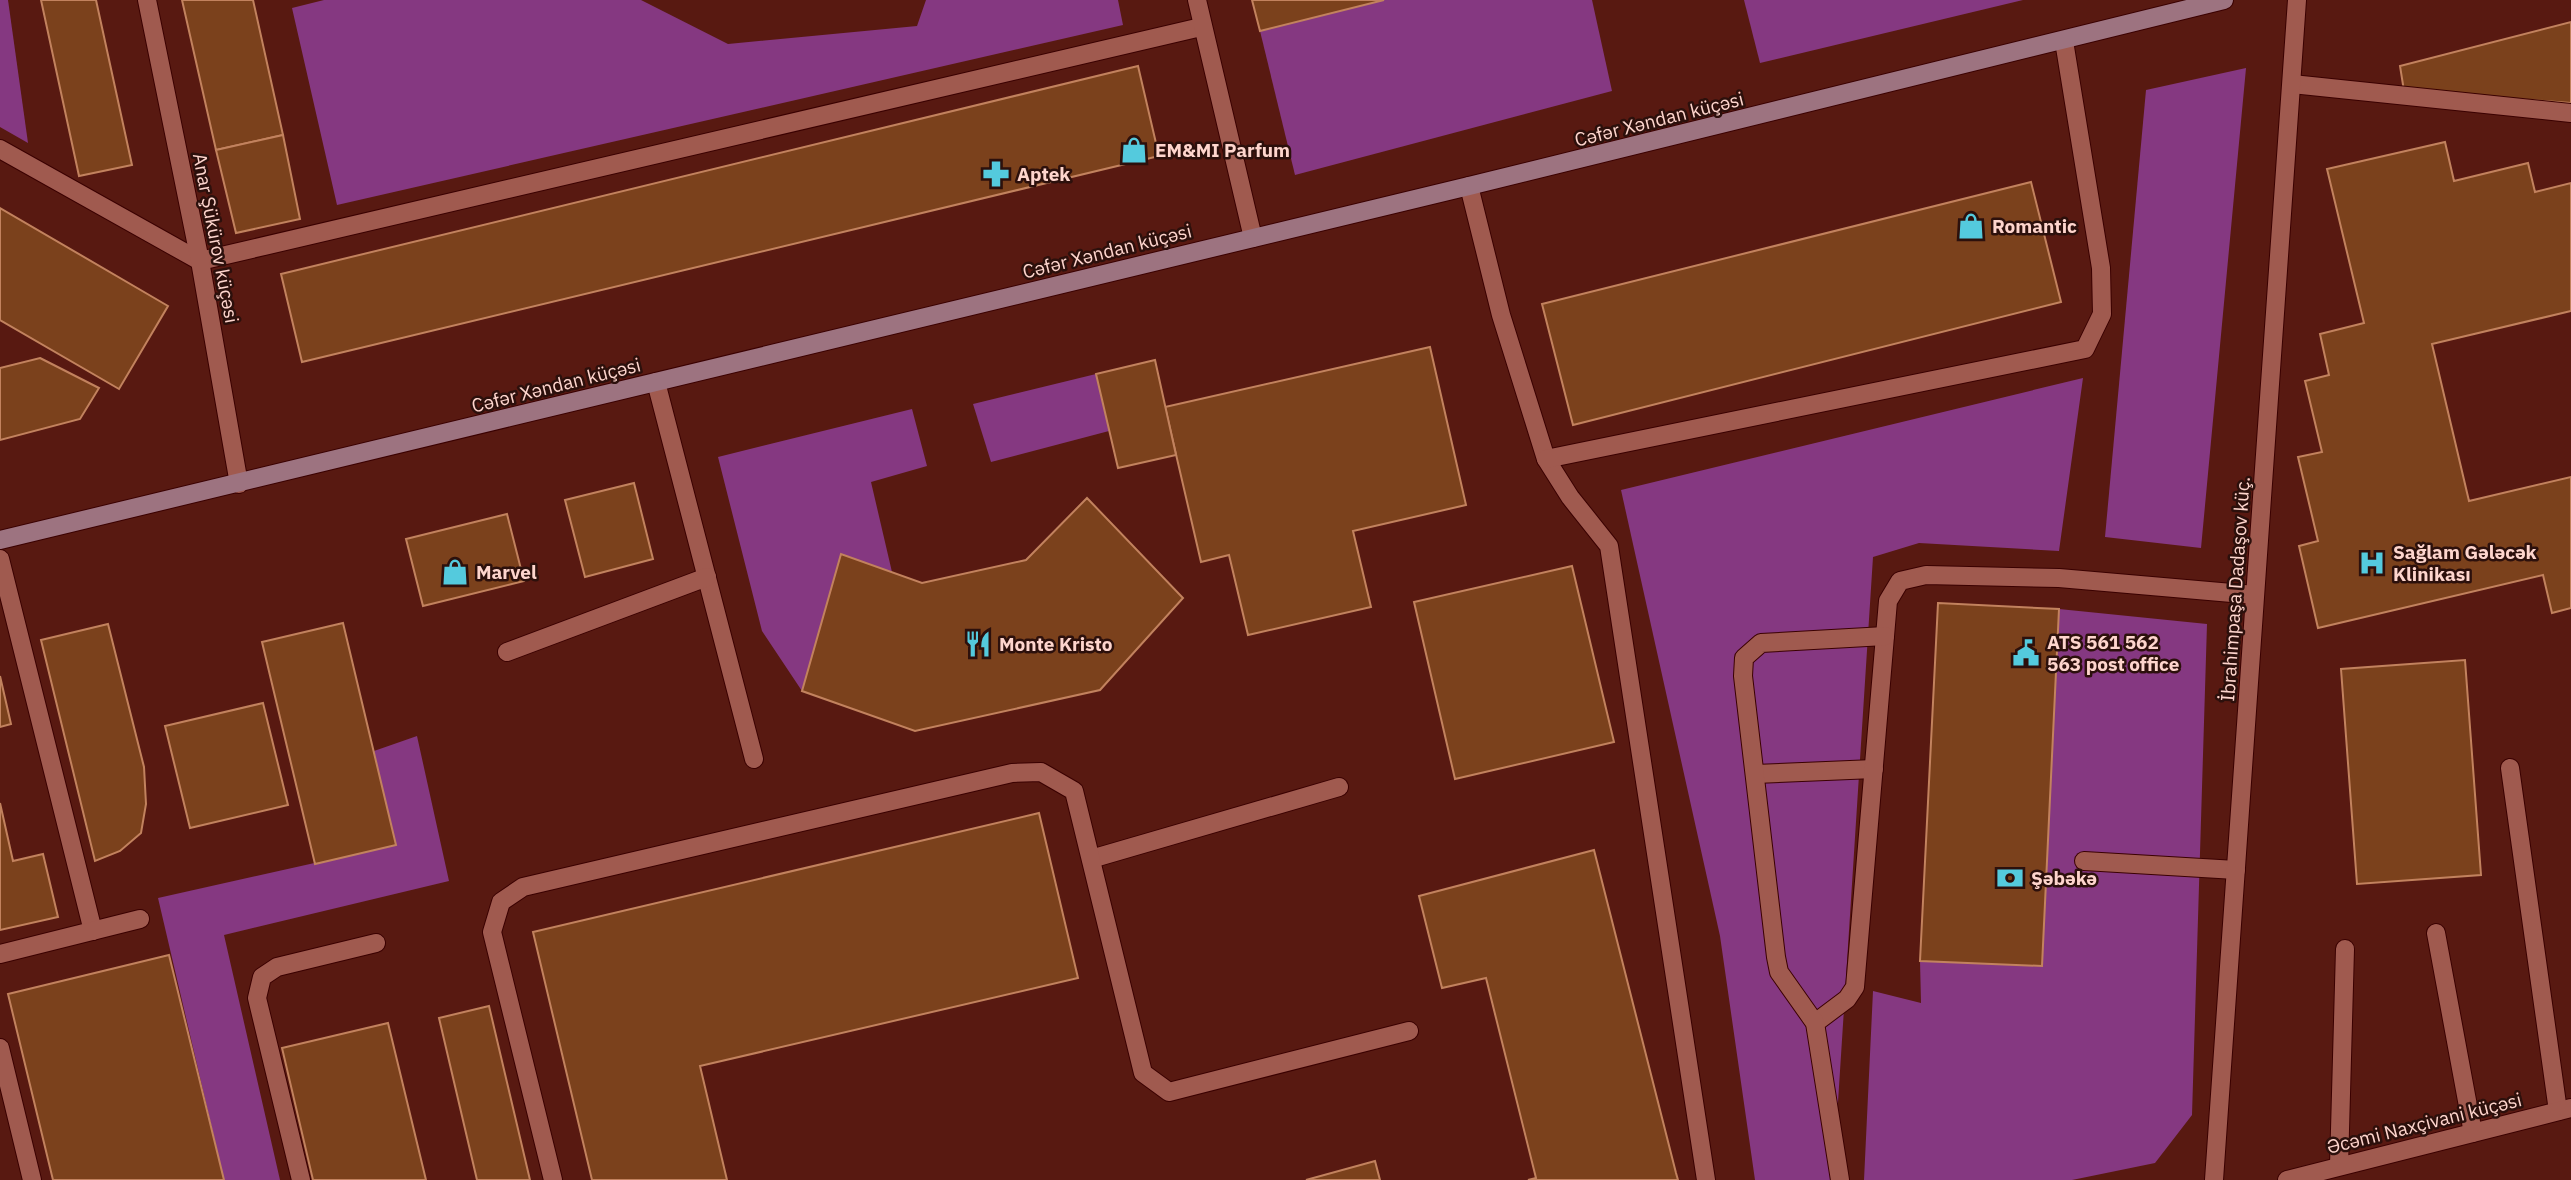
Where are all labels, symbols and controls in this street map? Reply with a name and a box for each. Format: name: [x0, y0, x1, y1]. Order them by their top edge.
street label: Cəfər Xəndan küçəsi: [1572, 86, 1746, 152]
shop icon: EM&MI Parfum: [1119, 135, 1149, 165]
place label: EM&MI Parfum: [1155, 138, 1290, 162]
street label: Anar Şükürov küçəsi: [188, 151, 244, 325]
pharmacy icon: Aptek: [981, 159, 1011, 189]
place label: Aptek: [1017, 162, 1070, 186]
shop icon: Romantic: [1956, 211, 1986, 241]
place label: Romantic: [1992, 214, 2077, 238]
street label: Cəfər Xəndan küçəsi: [1020, 218, 1194, 284]
street label: Cəfər Xəndan küçəsi: [469, 352, 643, 418]
street label: İbrahimpaşa Dadaşov küç.: [2215, 476, 2255, 702]
place label: Sağlam Gələcək Klinikası: [2393, 540, 2537, 586]
hospital icon: Sağlam Gələcək Klinikası: [2357, 548, 2387, 578]
shop icon: Marvel: [440, 557, 470, 587]
place label: Marvel: [476, 560, 537, 584]
restaurant icon: Monte Kristo: [963, 629, 993, 659]
place label: ATS 561 562 563 post office: [2047, 630, 2179, 676]
place label: Monte Kristo: [999, 632, 1113, 656]
public building icon: ATS 561 562 563 post office: [2011, 638, 2041, 668]
bank icon: Şəbəkə: [1995, 863, 2025, 893]
place label: Şəbəkə: [2031, 866, 2097, 890]
street label: Əcəmi Naxçivani küçəsi: [2324, 1087, 2524, 1159]

